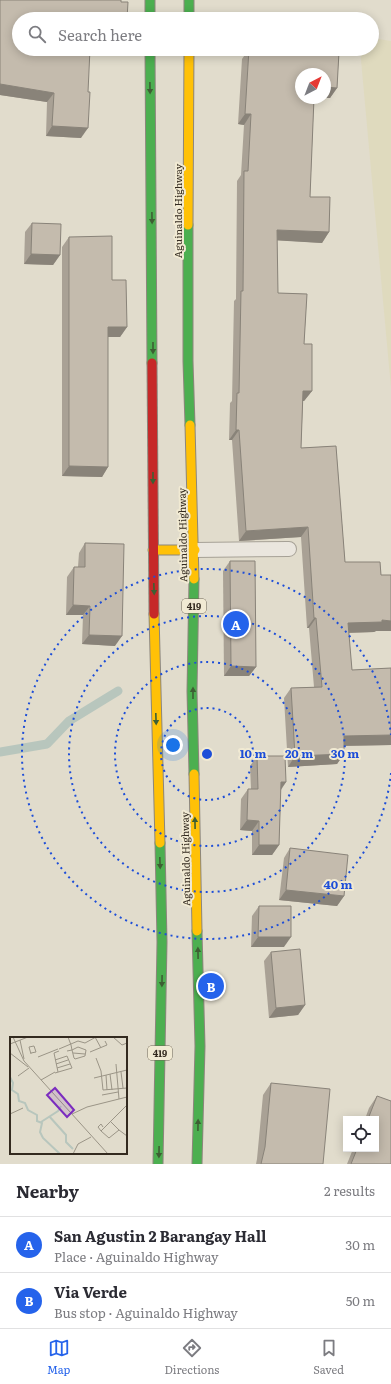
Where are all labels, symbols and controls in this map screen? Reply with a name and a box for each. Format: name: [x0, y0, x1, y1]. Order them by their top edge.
search box: [12, 12, 379, 56]
icon: search: [26, 23, 48, 45]
text: Search here: [58, 23, 142, 46]
north arrow: [295, 68, 331, 104]
one-way arrow: [147, 82, 154, 94]
street label: Aguinaldo Highway: [170, 164, 185, 258]
one-way arrow: [149, 212, 155, 225]
one-way arrow: [150, 342, 156, 355]
one-way arrow: [150, 472, 156, 485]
street label: Aguinaldo Highway: [174, 487, 190, 582]
one-way arrow: [151, 583, 157, 596]
road number: 419: [182, 599, 206, 613]
pin: A: [223, 609, 249, 639]
one-way arrow: [190, 686, 196, 699]
one-way arrow: [153, 713, 159, 726]
your location: [163, 735, 183, 755]
text: 10 m: [240, 744, 266, 762]
text: 20 m: [285, 744, 313, 762]
text: 30 m: [331, 744, 359, 762]
centre of rings: [200, 747, 214, 761]
street label: Aguinaldo Highway: [177, 811, 193, 906]
one-way arrow: [192, 816, 198, 829]
one-way arrow: [157, 857, 163, 870]
text: 40 m: [324, 875, 353, 893]
one-way arrow: [195, 946, 201, 959]
pin: B: [198, 971, 224, 1001]
one-way arrow: [159, 975, 165, 988]
inset map: [10, 1037, 127, 1154]
road number: 419: [148, 1046, 172, 1060]
map controls: [343, 1116, 379, 1152]
button: locate: [343, 1116, 379, 1152]
one-way arrow: [195, 1118, 201, 1131]
one-way arrow: [156, 1146, 162, 1159]
text: Nearby: [16, 1178, 79, 1203]
text: 2 results: [324, 1181, 375, 1200]
text: San Agustin 2 Barangay Hall: [54, 1224, 267, 1247]
text: A: [24, 1235, 34, 1254]
text: 30 m: [345, 1235, 375, 1254]
text: Place · Aguinaldo Highway: [54, 1247, 218, 1266]
text: Via Verde: [54, 1280, 127, 1303]
text: B: [25, 1291, 33, 1310]
text: 50 m: [346, 1291, 375, 1310]
text: Bus stop · Aguinaldo Highway: [54, 1303, 238, 1322]
tab: Map: [47, 1337, 70, 1377]
tab: Directions: [164, 1337, 219, 1377]
tab: Saved: [313, 1337, 344, 1377]

